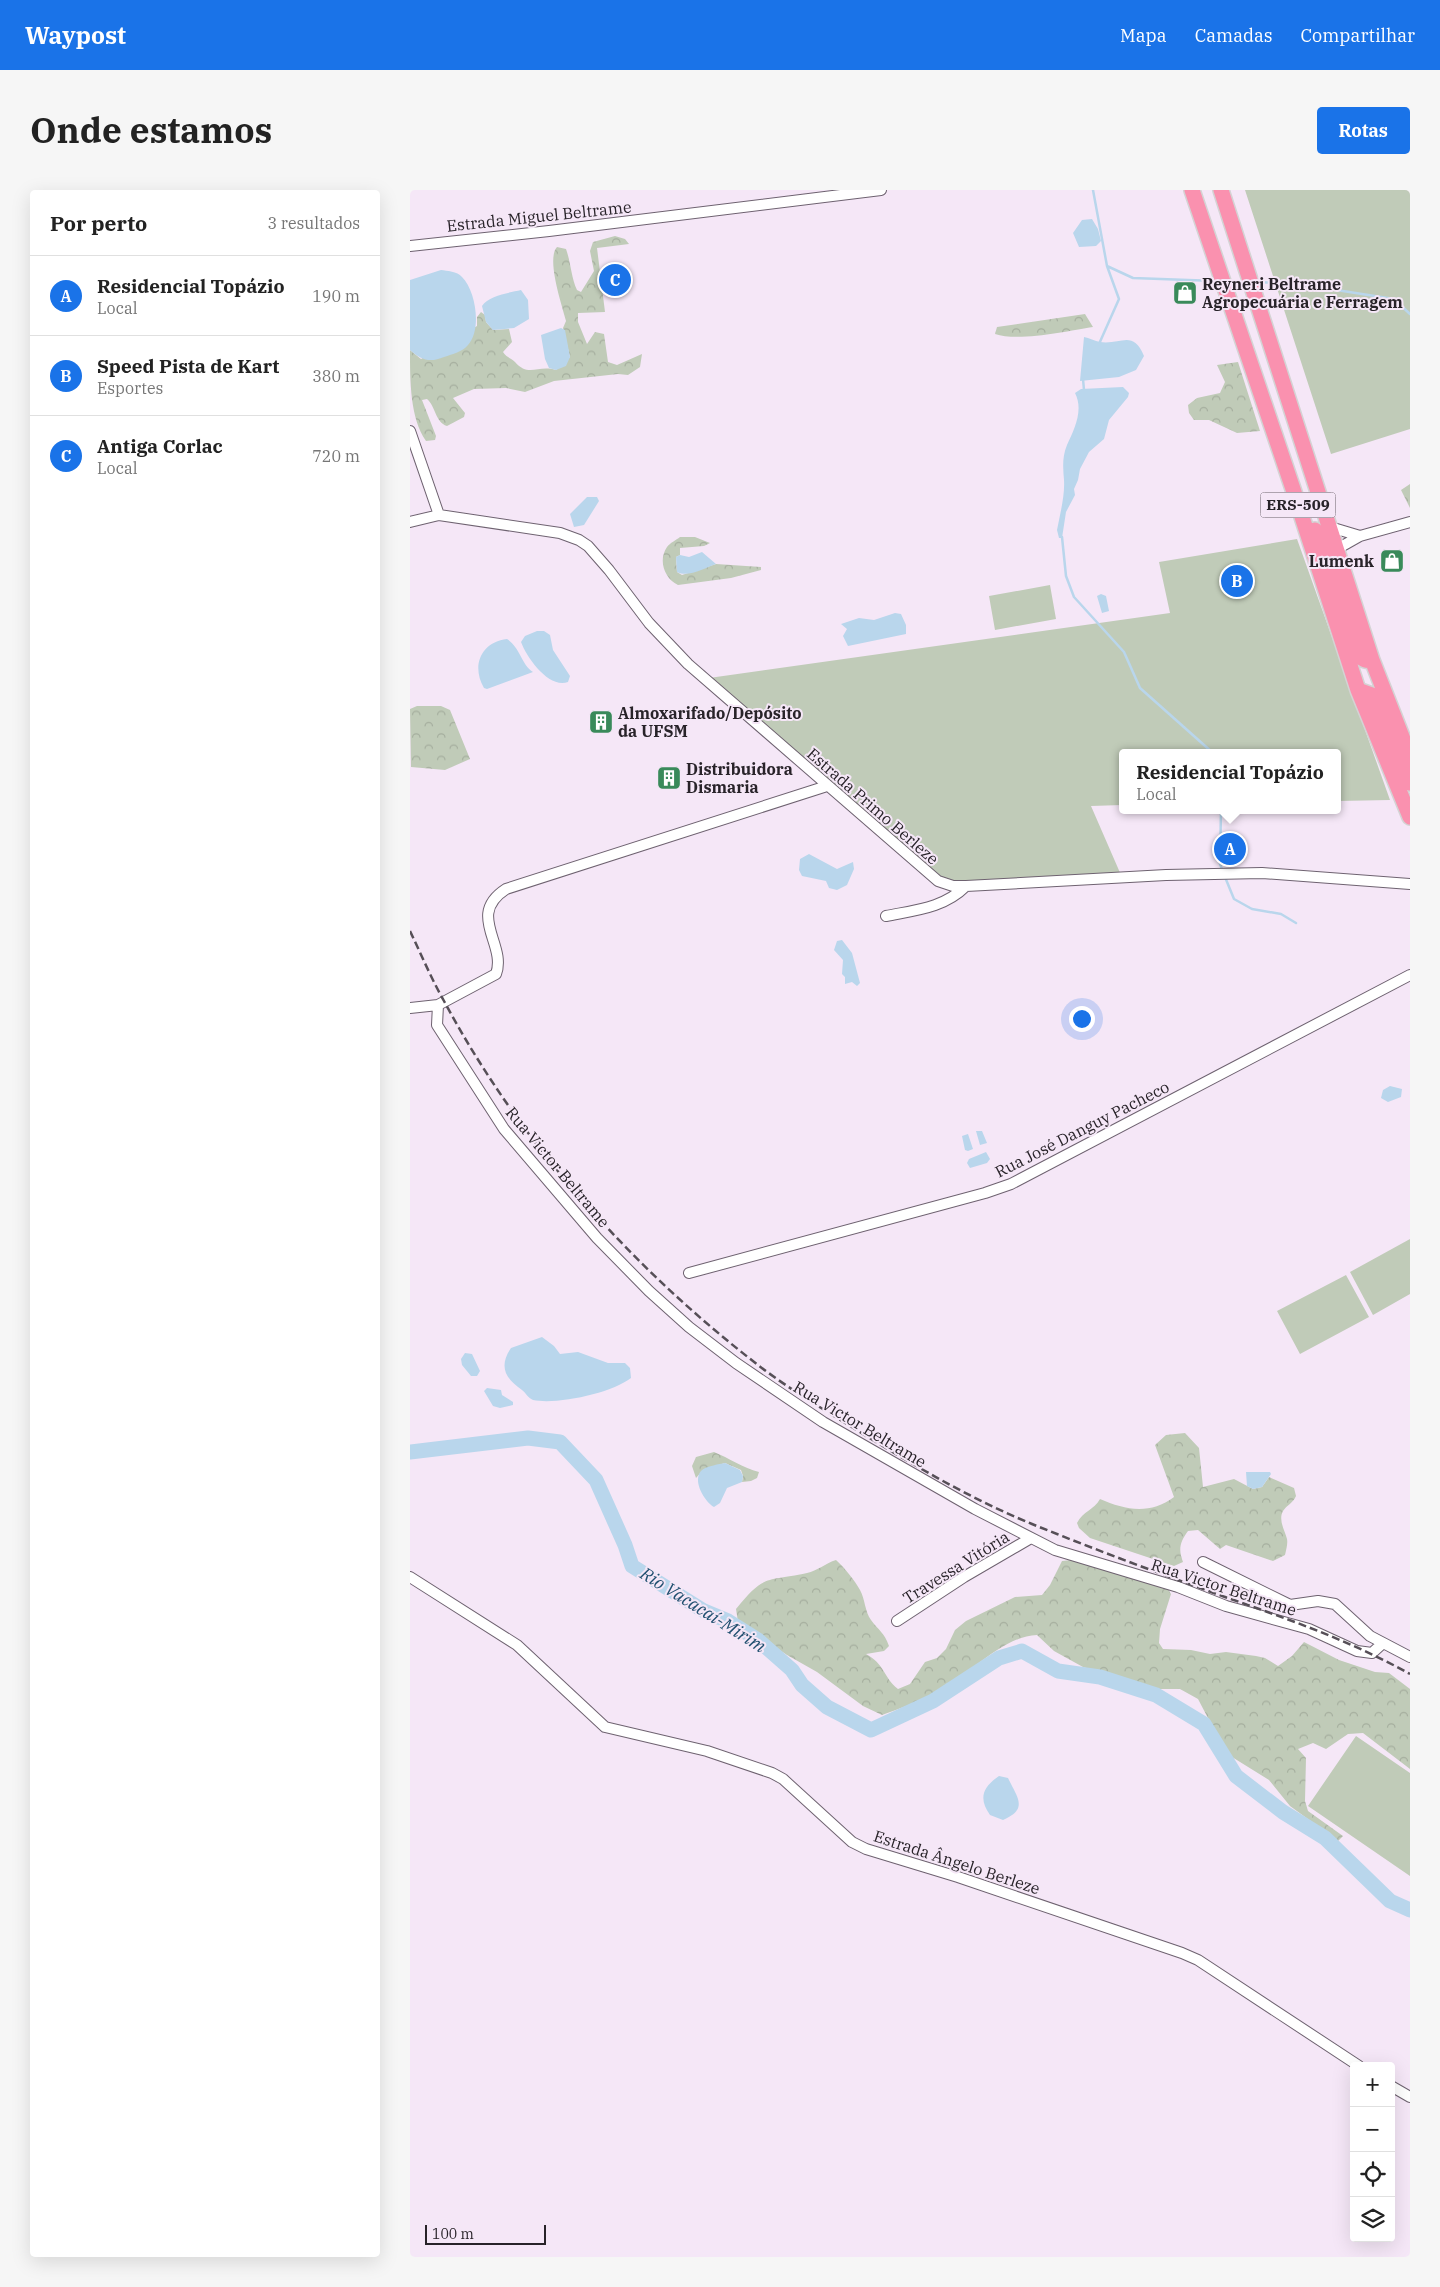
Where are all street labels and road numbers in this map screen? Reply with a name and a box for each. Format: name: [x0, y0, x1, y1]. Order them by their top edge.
street label: Estrada Miguel Beltrame: [446, 196, 632, 236]
road number: ERS-509: [1260, 492, 1336, 518]
street label: Estrada Primo Berleze: [803, 743, 943, 869]
street label: Rua José Danguy Pacheco: [992, 1076, 1172, 1182]
street label: Rua Victor Beltrame: [502, 1103, 614, 1231]
street label: Rua Victor Beltrame: [790, 1376, 930, 1472]
street label: Travessa Vitória: [899, 1526, 1013, 1608]
street label: Rua Victor Beltrame: [1149, 1554, 1299, 1620]
street label: Estrada Ângelo Berleze: [871, 1826, 1043, 1898]

